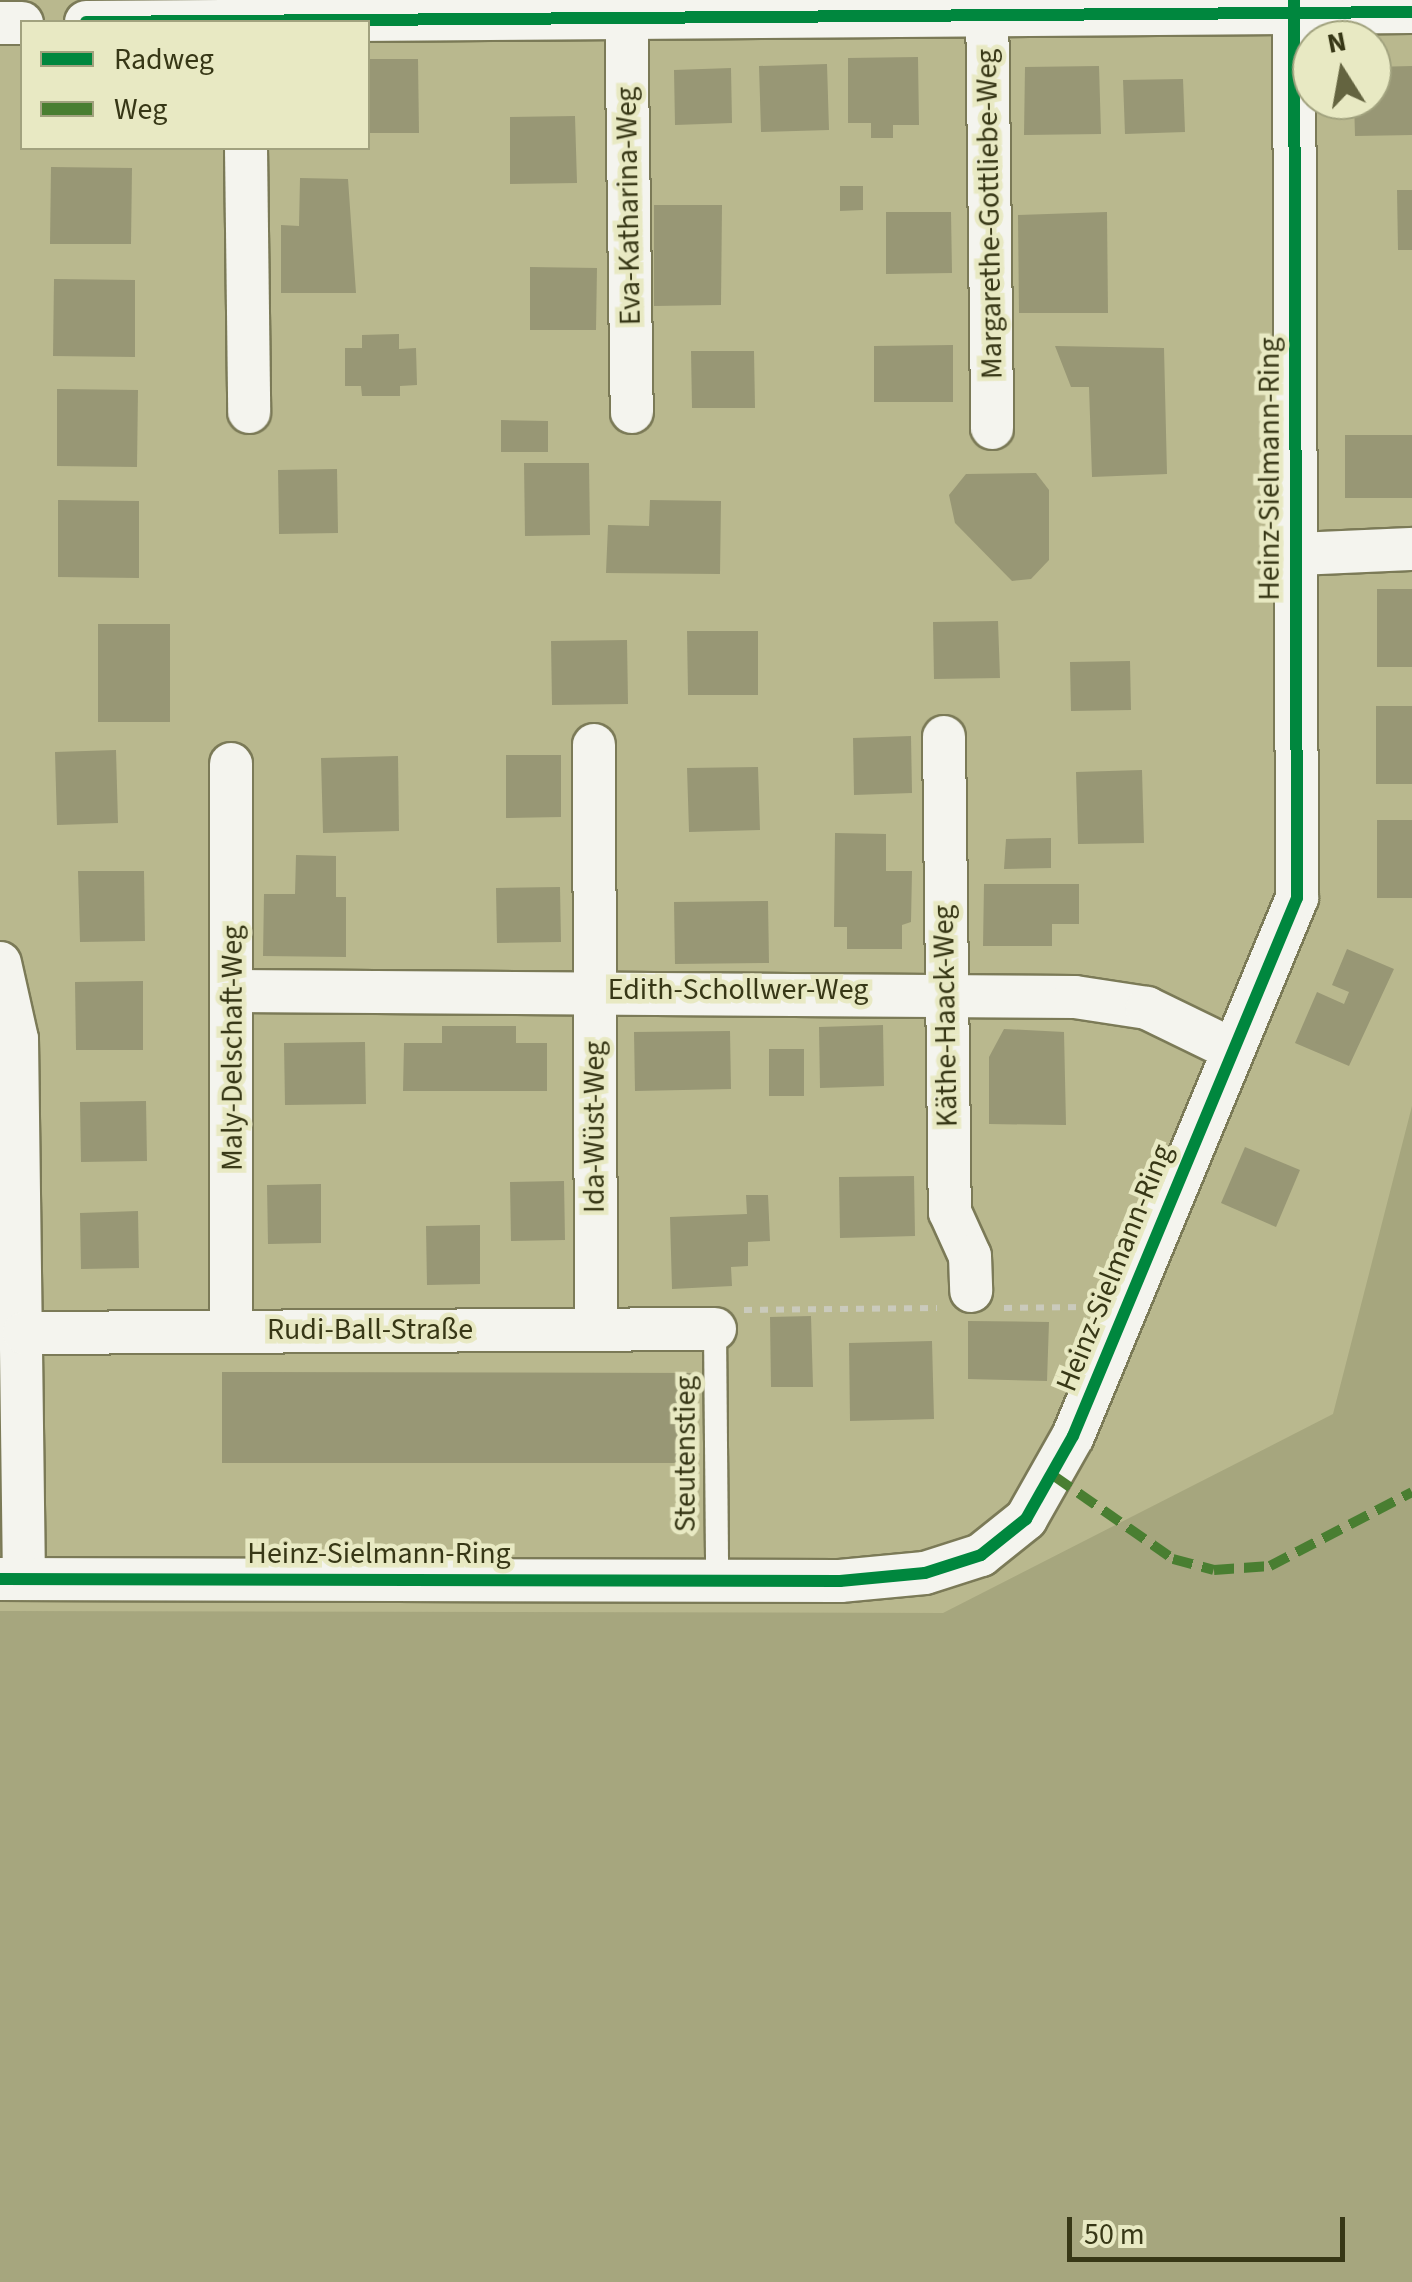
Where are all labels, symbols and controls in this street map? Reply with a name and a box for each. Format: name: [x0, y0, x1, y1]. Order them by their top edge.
legend: [20, 20, 370, 150]
north arrow: [1292, 20, 1392, 120]
text: N: [1324, 21, 1350, 64]
text: Radweg: [114, 38, 214, 81]
street label: Margarethe-Gottliebe-Weg: [969, 49, 1011, 379]
street label: Eva-Katharina-Weg: [609, 86, 649, 326]
text: Weg: [114, 88, 167, 131]
street label: Heinz-Sielmann-Ring: [1252, 337, 1288, 601]
street label: Käthe-Haack-Weg: [926, 905, 966, 1127]
street label: Maly-Delschaft-Weg: [215, 925, 251, 1171]
street label: Edith-Schollwer-Weg: [608, 972, 868, 1008]
street label: Ida-Wüst-Weg: [577, 1041, 613, 1213]
street label: Heinz-Sielmann-Ring: [1049, 1139, 1181, 1397]
street label: Rudi-Ball-Straße: [267, 1312, 473, 1348]
street label: Steutenstieg: [668, 1376, 704, 1532]
street label: Heinz-Sielmann-Ring: [247, 1536, 511, 1572]
scale bar: [1072, 2197, 1350, 2259]
text: 50 m: [1084, 2213, 1145, 2256]

